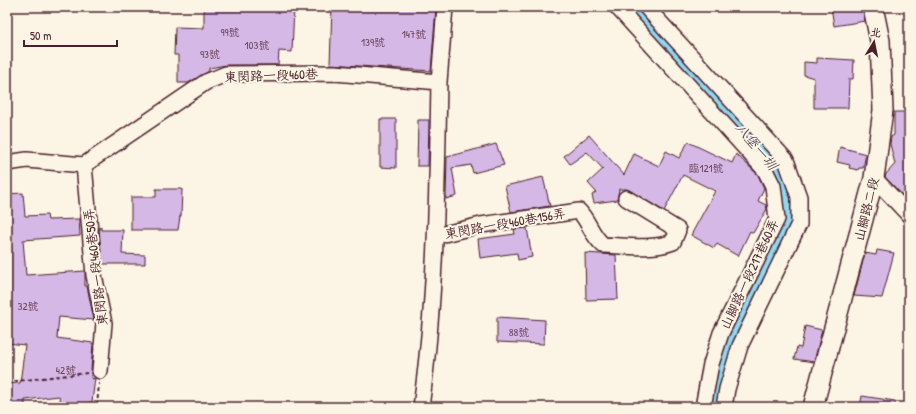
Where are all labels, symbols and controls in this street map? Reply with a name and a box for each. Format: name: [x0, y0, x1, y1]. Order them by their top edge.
scale bar: [24, 22, 117, 48]
north arrow: [854, 22, 894, 62]
text: 北: [869, 24, 882, 40]
house number: 99號: [220, 25, 240, 39]
text: 50 m: [30, 27, 51, 44]
house number: 147號: [402, 27, 426, 41]
house number: 139號: [361, 35, 385, 49]
house number: 103號: [245, 38, 269, 52]
house number: 93號: [200, 47, 220, 61]
street label: 東閔路一段460巷: [224, 64, 318, 86]
water label: 八堡一圳: [732, 118, 784, 175]
house number: 臨121號: [688, 161, 724, 175]
street label: 山腳路二段: [849, 175, 883, 243]
street label: 東閔路一段460巷156弄: [443, 204, 567, 242]
street label: 東閔路一段460巷50弄: [79, 207, 111, 327]
street label: 山腳路一段217巷60弄: [716, 216, 782, 332]
house number: 32號: [17, 299, 39, 313]
house number: 88號: [509, 325, 529, 339]
house number: 42號: [56, 363, 76, 377]

